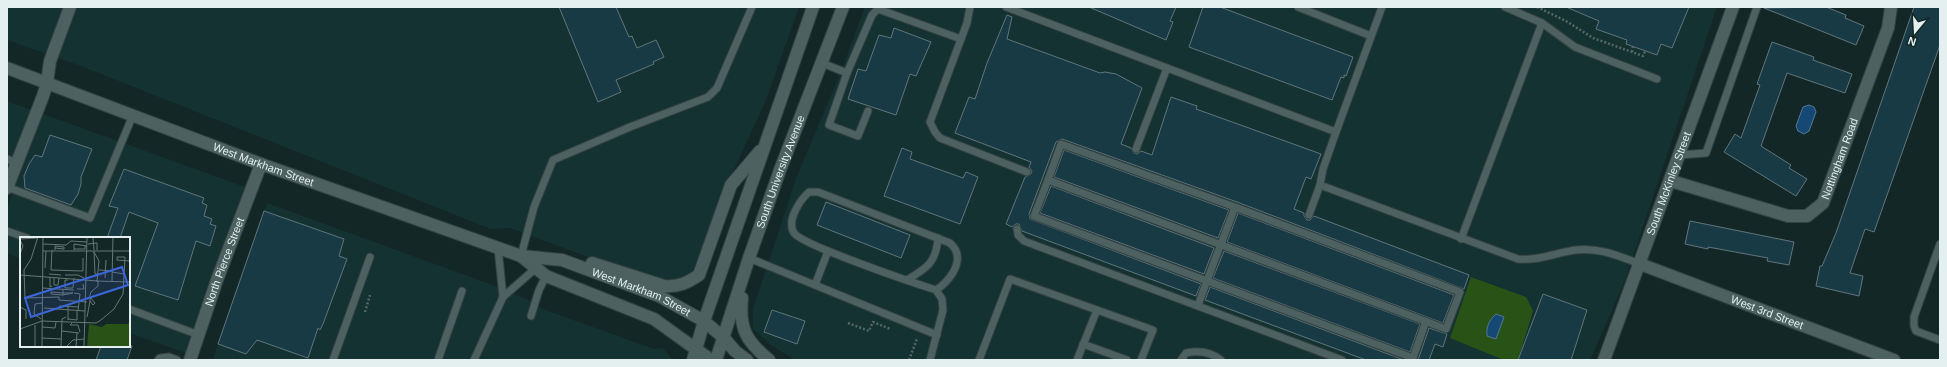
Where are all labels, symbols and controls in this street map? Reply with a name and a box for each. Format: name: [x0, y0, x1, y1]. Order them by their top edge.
north arrow: [1895, 12, 1935, 52]
text: N: [1906, 35, 1918, 48]
street label: South University Avenue: [754, 113, 807, 230]
street label: Nottingham Road: [1819, 116, 1860, 201]
street label: South McKinley Street: [1644, 130, 1693, 237]
street label: West Markham Street: [211, 140, 315, 188]
street label: North Pierce Street: [203, 216, 246, 308]
inset map: [20, 237, 130, 347]
street label: West Markham Street: [590, 266, 693, 318]
street label: West 3rd Street: [1729, 293, 1805, 331]

